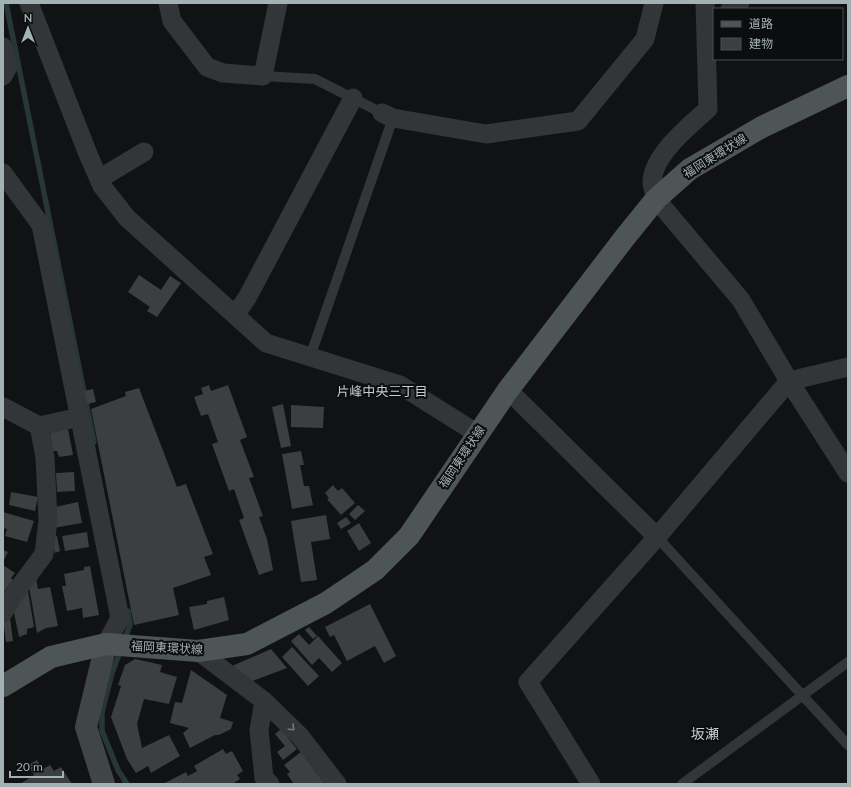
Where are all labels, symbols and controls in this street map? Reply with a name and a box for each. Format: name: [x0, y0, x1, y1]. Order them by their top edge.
north arrow: [8, 8, 48, 48]
legend: [713, 8, 843, 60]
text: N: [24, 11, 32, 24]
text: 道路: [749, 16, 773, 31]
text: 建物: [749, 36, 773, 51]
street label: 福岡東環状線: [680, 130, 749, 181]
district label: 片峰中央三丁目: [336, 383, 428, 399]
street label: 福岡東環状線: [435, 423, 488, 491]
street label: 福岡東環状線: [131, 638, 203, 657]
one-way arrow: [287, 724, 295, 731]
district label: 坂瀬: [691, 725, 719, 742]
scale bar: [10, 753, 63, 779]
text: 20 m: [16, 759, 43, 774]

